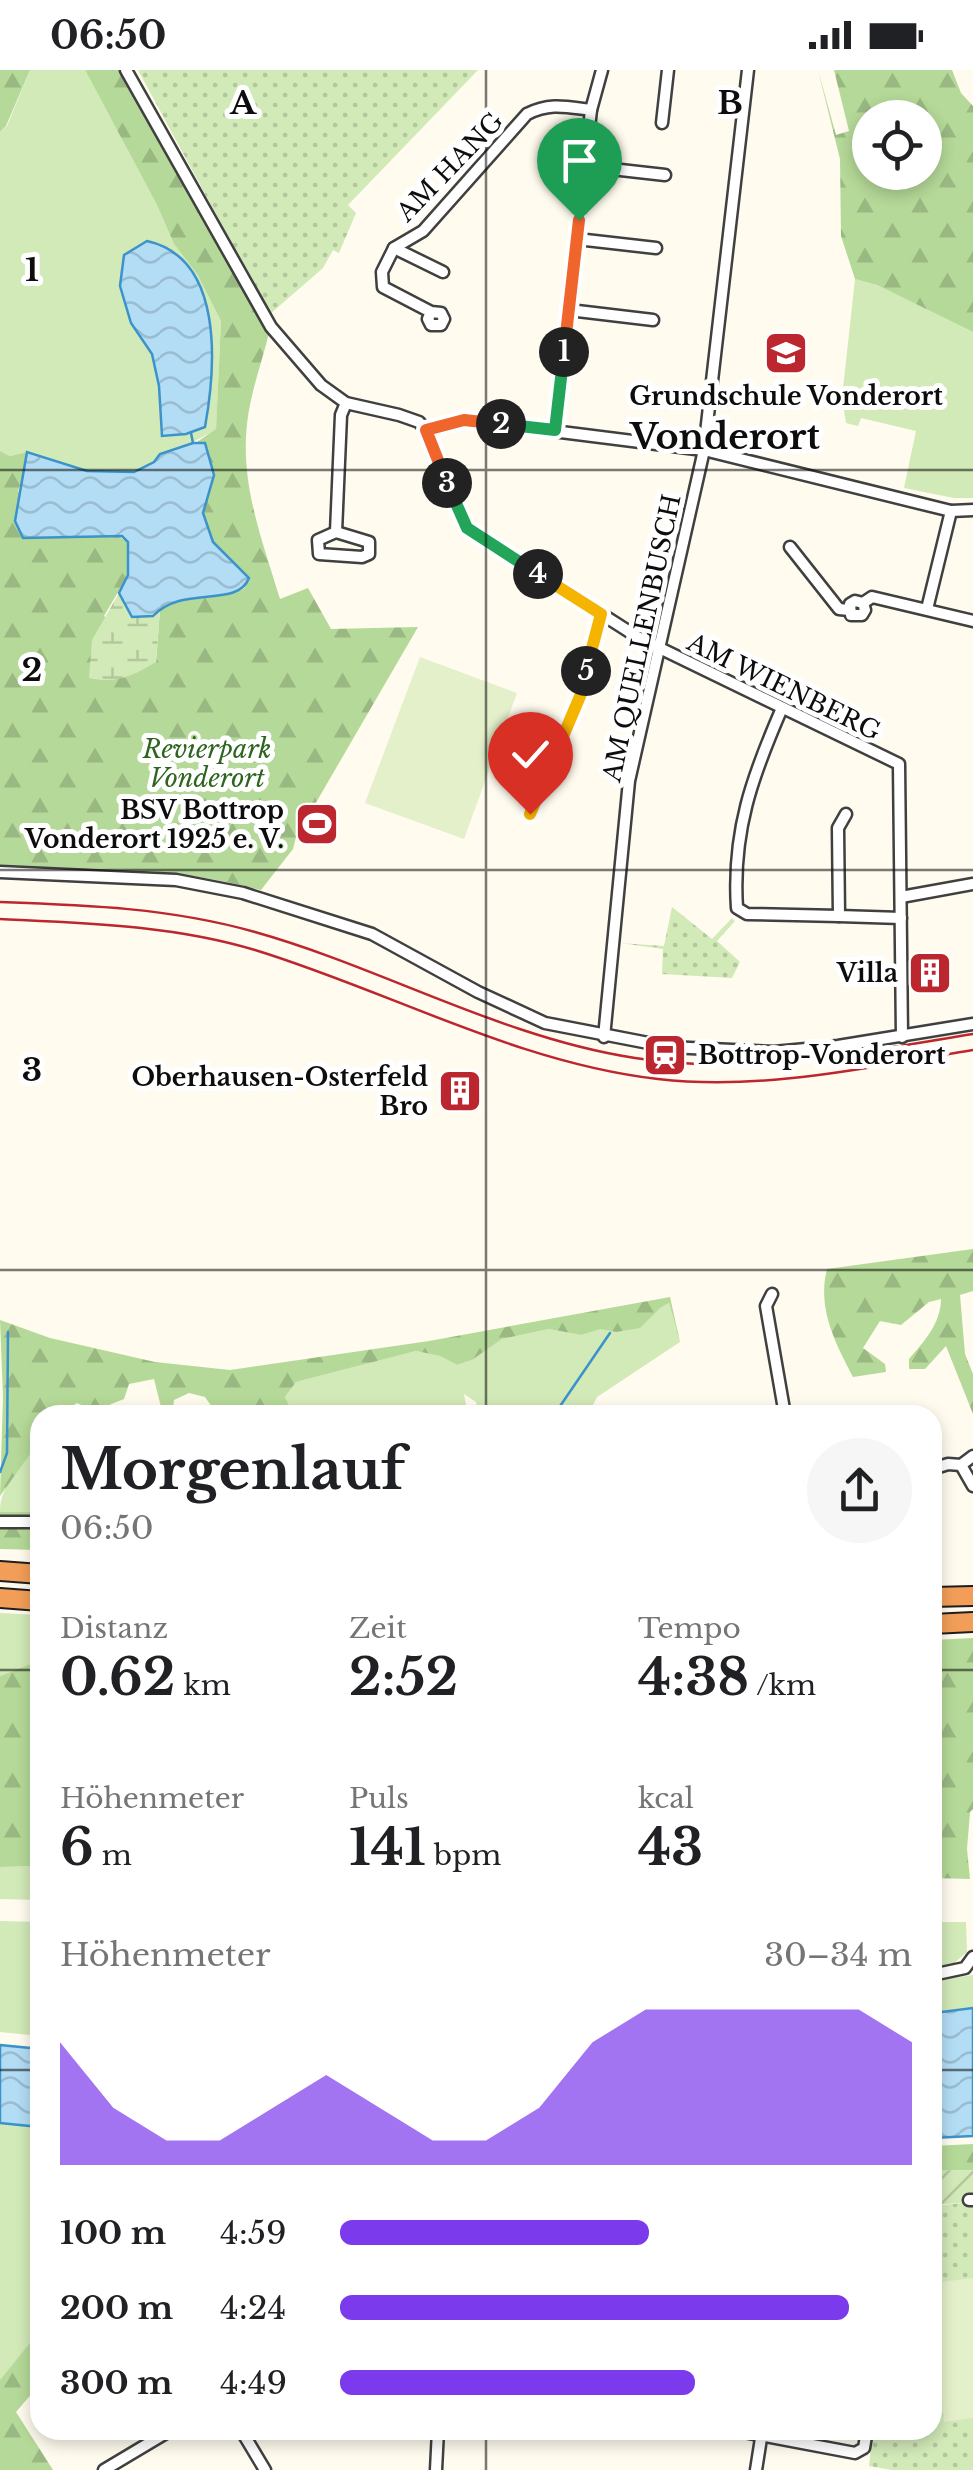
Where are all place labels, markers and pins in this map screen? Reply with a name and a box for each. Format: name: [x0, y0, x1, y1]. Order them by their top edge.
pin: [537, 118, 622, 221]
pin: 1: [539, 327, 589, 377]
school or university icon: Grundschule Vonderort: [763, 330, 809, 376]
place label: Grundschule Vonderort: [629, 381, 943, 412]
pin: 2: [476, 399, 526, 449]
pin: 3: [422, 458, 472, 508]
pin: 4: [513, 549, 563, 599]
pin: 5: [561, 646, 611, 696]
pin: [488, 712, 573, 815]
place label: BSV Bottrop Vonderort 1925 e. V.: [24, 795, 284, 855]
sports icon: BSV Bottrop Vonderort 1925 e. V.: [294, 801, 340, 847]
building icon: Villa: [907, 950, 953, 996]
place label: Villa: [836, 958, 899, 989]
station icon: Bottrop-Vonderort: [642, 1032, 688, 1078]
place label: Bottrop-Vonderort: [698, 1040, 946, 1071]
place label: Oberhausen-Osterfeld Bro: [131, 1062, 428, 1122]
building icon: Oberhausen-Osterfeld Bro: [437, 1068, 483, 1114]

